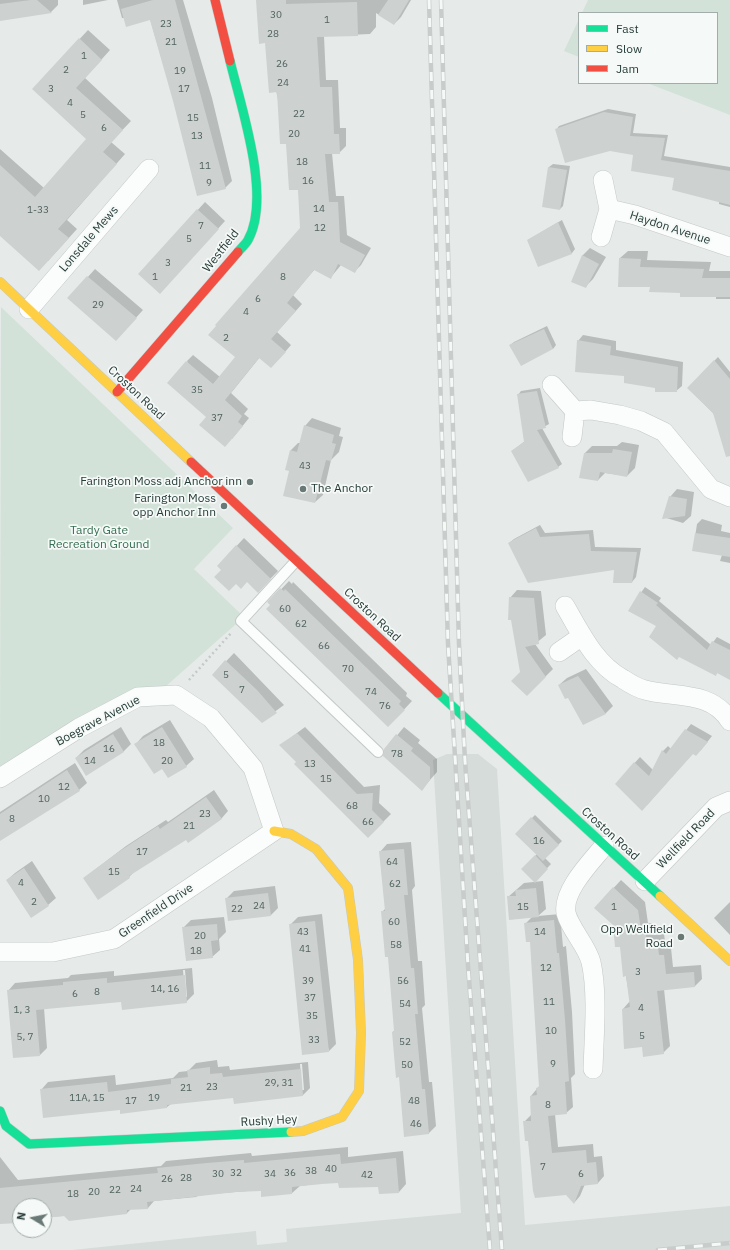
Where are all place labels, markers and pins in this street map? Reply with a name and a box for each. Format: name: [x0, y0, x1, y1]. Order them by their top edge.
place label: Farington Moss adj Anchor inn: [80, 475, 242, 489]
marker: Farington Moss adj Anchor inn: [245, 477, 255, 487]
place label: The Anchor: [311, 482, 373, 496]
marker: The Anchor: [298, 484, 308, 494]
place label: Farington Moss opp Anchor Inn: [133, 492, 216, 520]
marker: Farington Moss opp Anchor Inn: [219, 501, 229, 511]
place label: Opp Wellfield Road: [601, 923, 673, 951]
marker: Opp Wellfield Road: [676, 932, 686, 942]

